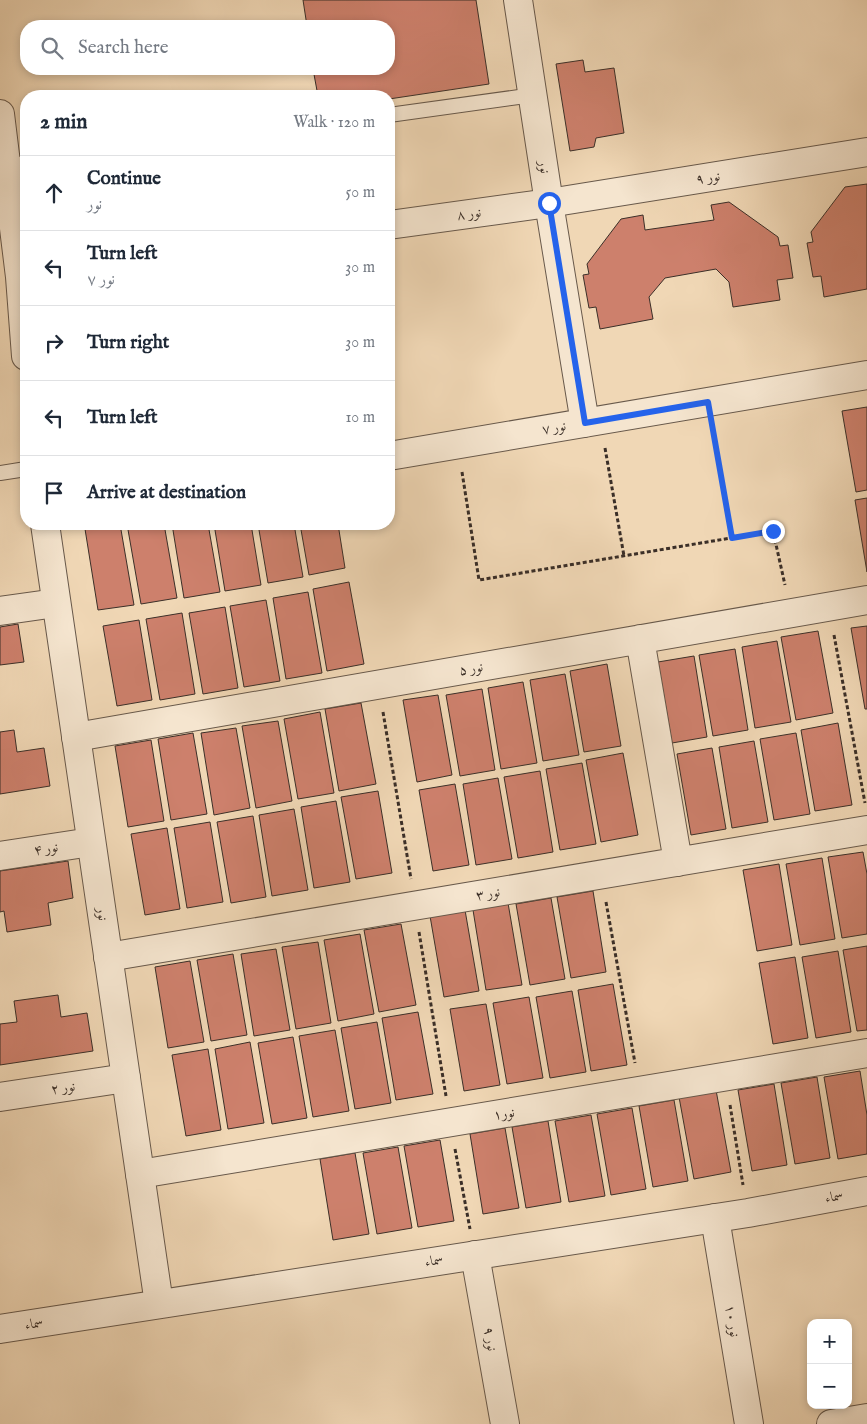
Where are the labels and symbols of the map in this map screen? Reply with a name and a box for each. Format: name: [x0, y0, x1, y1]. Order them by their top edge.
street label: نور: [534, 157, 554, 175]
street label: نور ۹: [695, 167, 722, 189]
route start: [538, 192, 561, 215]
street label: نور ۸: [456, 203, 483, 225]
street label: نور ۷: [540, 417, 568, 439]
route end: [762, 520, 785, 543]
street label: نور ۵: [457, 658, 485, 680]
street label: نور ۴: [33, 838, 60, 860]
street label: نور ۳: [474, 883, 502, 905]
street label: نور: [92, 904, 112, 922]
street label: نور ۲: [50, 1077, 77, 1099]
street label: نور۱: [492, 1103, 516, 1125]
street label: سماء: [823, 1187, 845, 1207]
street label: سماء: [424, 1251, 444, 1271]
street label: نور ۱۰: [721, 1304, 743, 1339]
street label: سماء: [24, 1314, 44, 1334]
street label: نور ۹: [479, 1325, 501, 1353]

